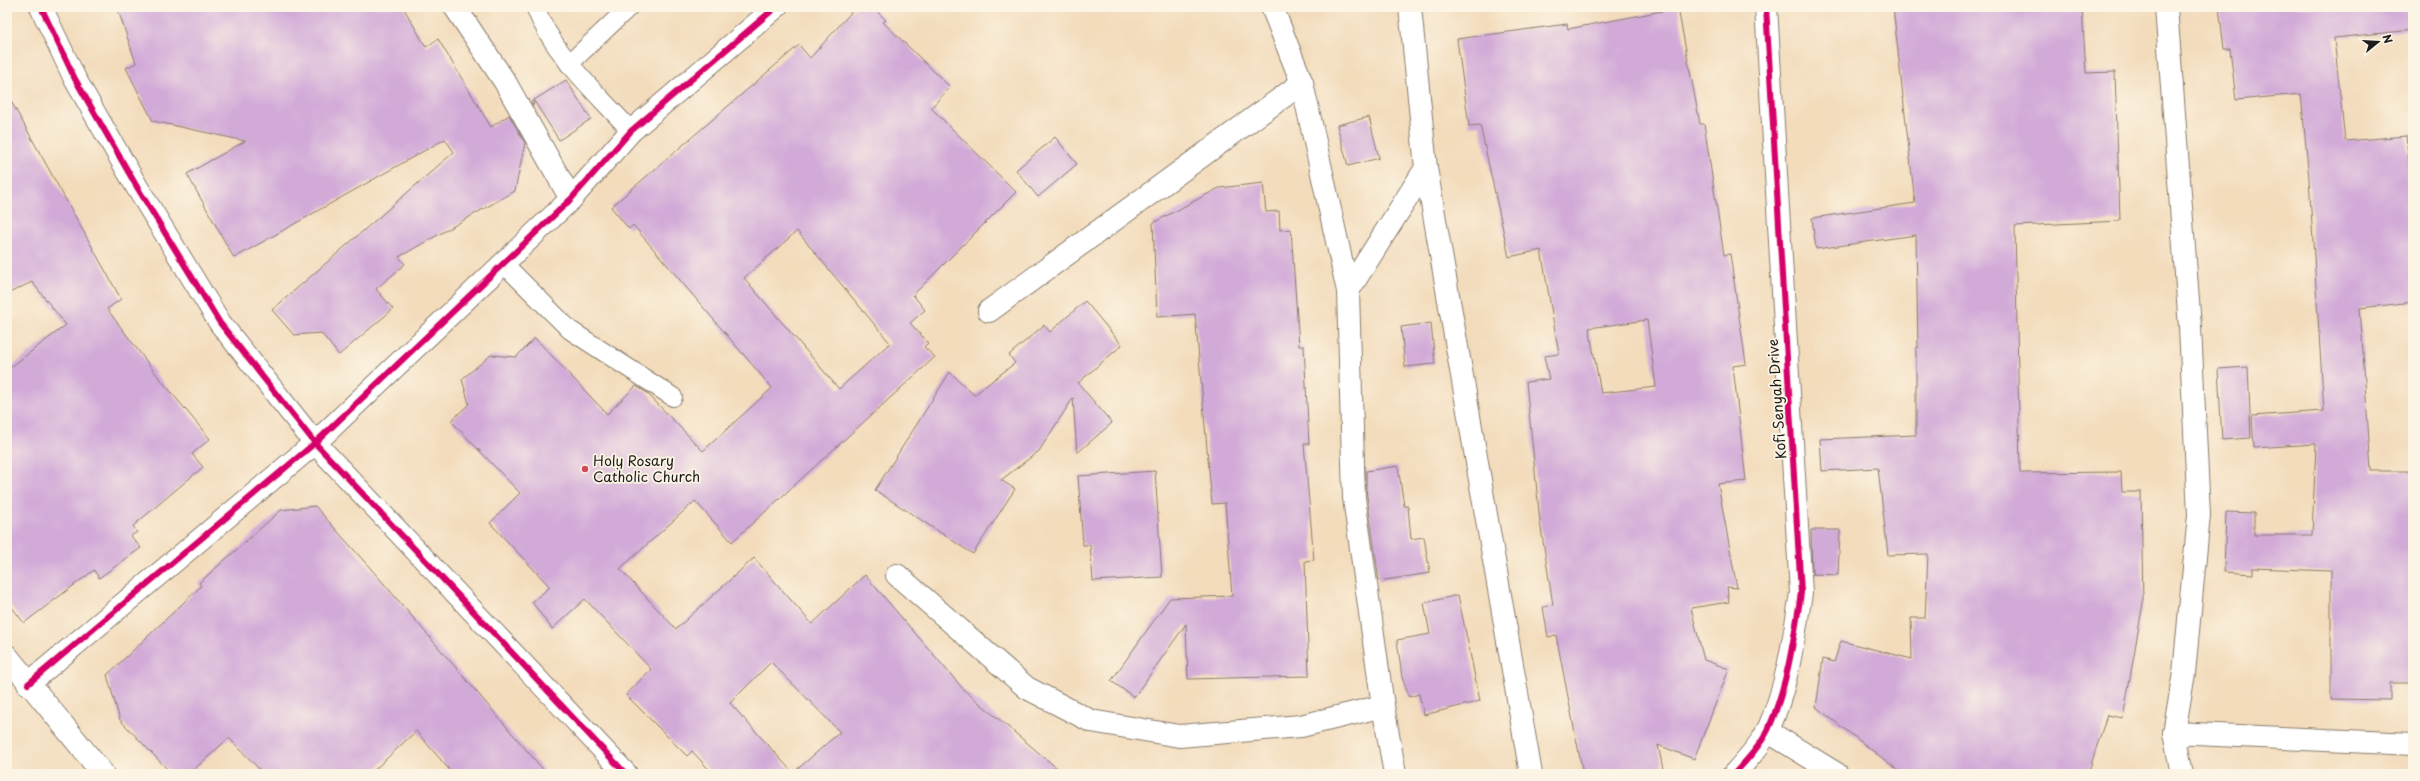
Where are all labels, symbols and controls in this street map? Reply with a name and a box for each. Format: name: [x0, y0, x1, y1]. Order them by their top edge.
north arrow: [2358, 22, 2398, 62]
text: N: [2379, 32, 2398, 46]
street label: Kofi Senyah Drive: [1762, 338, 1791, 460]
place label: Holy Rosary Catholic Church: [593, 450, 700, 487]
marker: Holy Rosary Catholic Church: [580, 464, 590, 474]

